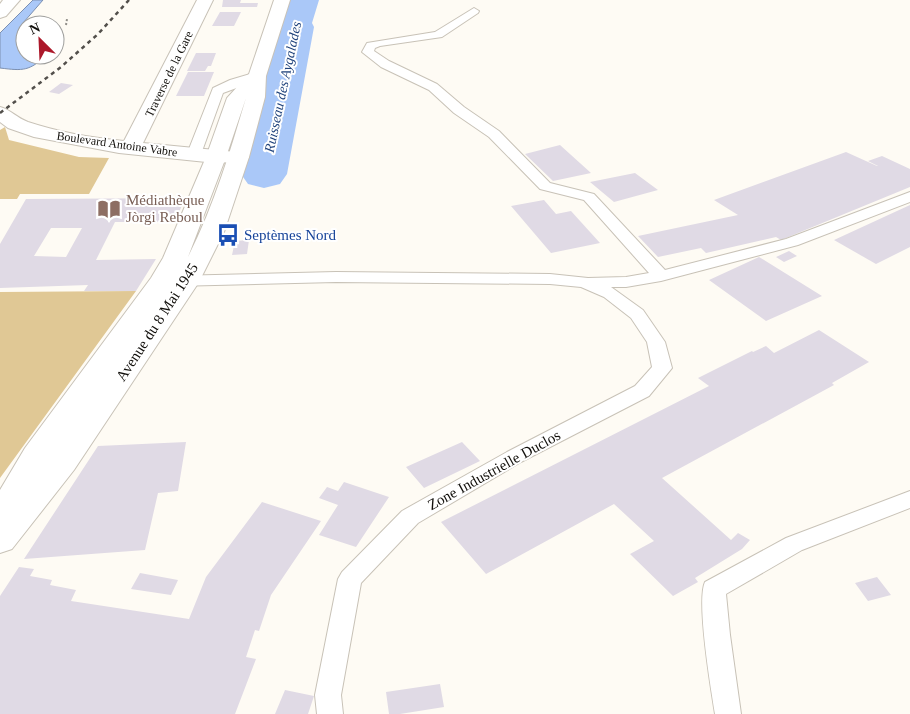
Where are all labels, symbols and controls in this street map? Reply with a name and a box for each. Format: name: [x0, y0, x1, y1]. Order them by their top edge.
north arrow: [15, 15, 65, 65]
text: N: [27, 20, 43, 37]
water label: Ruisseau des Aygalades: [262, 20, 304, 155]
street label: Traverse de la Gare: [142, 29, 196, 119]
street label: Boulevard Antoine Vabre: [56, 129, 178, 159]
place label: Médiathèque Jòrgi Reboul: [126, 192, 205, 225]
library icon: Médiathèque Jòrgi Reboul: [96, 196, 122, 222]
bus stop icon: Septèmes Nord: [215, 222, 241, 248]
place label: Septèmes Nord: [244, 227, 337, 243]
street label: Avenue du 8 Mai 1945: [113, 260, 201, 384]
street label: Zone Industrielle Duclos: [425, 427, 563, 513]

